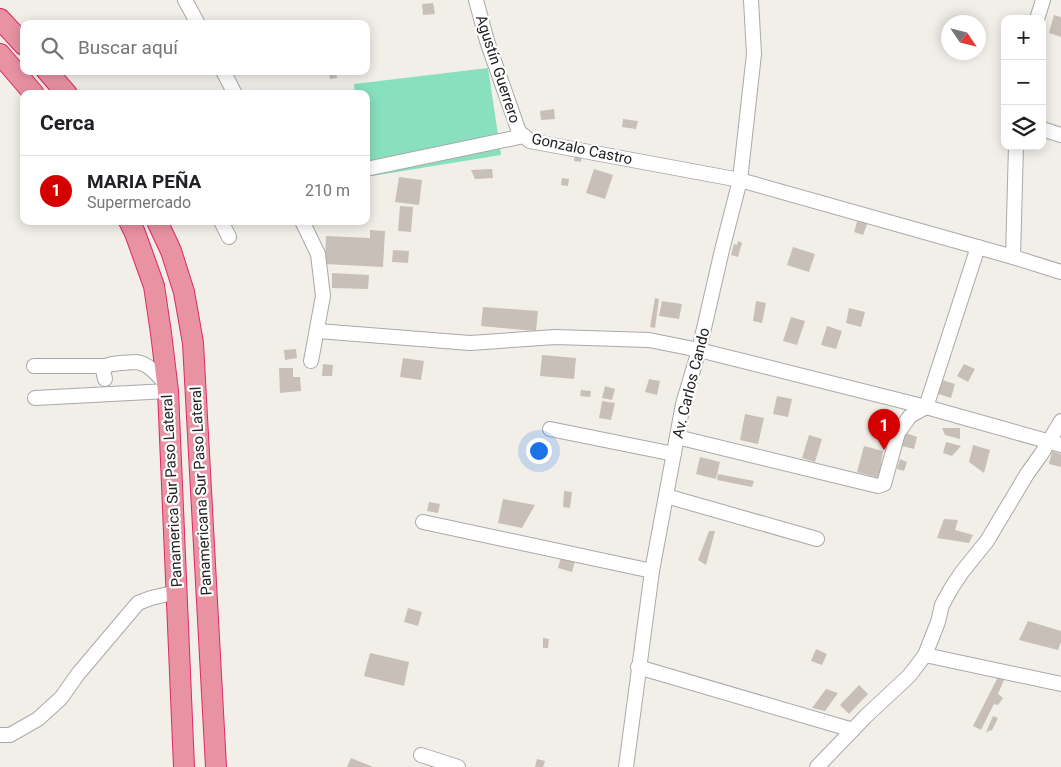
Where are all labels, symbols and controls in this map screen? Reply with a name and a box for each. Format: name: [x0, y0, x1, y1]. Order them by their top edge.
street label: Agustín Guerrero: [472, 13, 524, 125]
north arrow: [941, 15, 986, 60]
map controls: [1001, 15, 1046, 150]
button: +: [1001, 15, 1046, 60]
search box: [20, 20, 370, 75]
icon: search: [38, 34, 66, 62]
text: Buscar aquí: [78, 36, 178, 59]
button: −: [1001, 60, 1046, 105]
button: layers: [1001, 105, 1046, 150]
text: Cerca: [40, 111, 95, 135]
street label: Gonzalo Castro: [530, 130, 634, 168]
text: MARIA PEÑA: [87, 170, 201, 193]
text: 1: [51, 181, 61, 200]
text: 210 m: [305, 181, 350, 200]
text: Supermercado: [87, 193, 191, 212]
street label: Av. Carlos Cando: [669, 326, 713, 440]
street label: Panamericana Sur Paso Lateral: [187, 386, 215, 596]
street label: Panamerica Sur Paso Lateral: [158, 394, 186, 588]
pin: 1: [868, 409, 900, 450]
your location: [526, 438, 552, 464]

